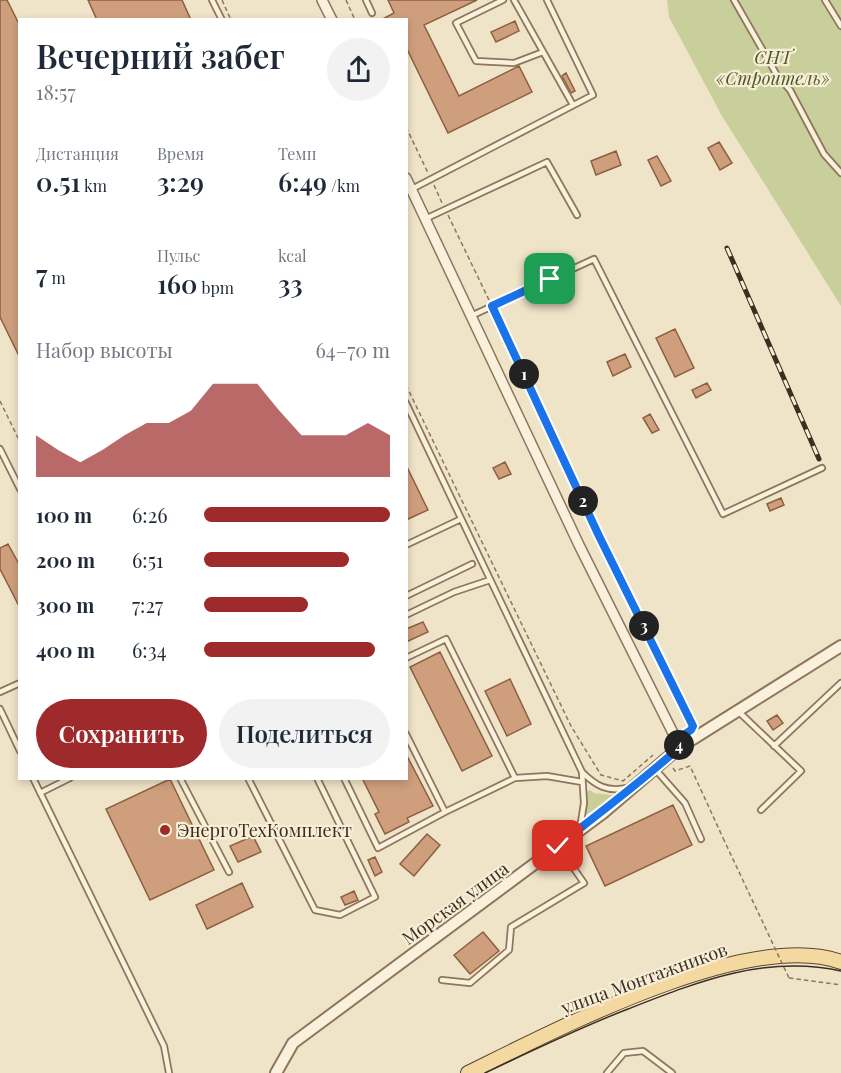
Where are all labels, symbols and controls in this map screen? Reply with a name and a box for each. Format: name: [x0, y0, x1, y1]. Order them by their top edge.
text: Вечерний забег: [36, 33, 285, 77]
button: share: [327, 38, 390, 101]
park label: СНТ «Строитель»: [716, 45, 830, 90]
text: 18:57: [36, 78, 76, 105]
text: Дистанция: [36, 143, 119, 164]
text: Время: [157, 143, 204, 164]
text: Темп: [278, 143, 316, 164]
text: 0.51: [36, 164, 80, 199]
text: 3:29: [157, 164, 204, 199]
text: 6:49: [278, 164, 327, 199]
text: km: [80, 175, 107, 196]
text: /km: [327, 175, 360, 196]
text: Пульс: [157, 245, 200, 266]
text: kcal: [278, 245, 307, 266]
pin: [524, 253, 575, 304]
text: 7: [36, 256, 47, 291]
icon: arrive: [533, 262, 566, 295]
text: 160: [157, 266, 197, 301]
text: 33: [278, 266, 303, 301]
text: m: [47, 267, 66, 288]
text: bpm: [197, 277, 234, 298]
text: Набор высоты: [36, 336, 173, 363]
text: 64–70 m: [316, 336, 390, 363]
pin: 1: [509, 359, 539, 389]
text: 1: [521, 363, 527, 384]
pin: 2: [568, 486, 598, 516]
text: 2: [579, 490, 587, 511]
text: 100 m: [36, 501, 92, 528]
text: 6:26: [132, 501, 168, 528]
text: 200 m: [36, 546, 95, 573]
text: 6:51: [132, 546, 163, 573]
text: 300 m: [36, 591, 94, 618]
text: 7:27: [132, 591, 163, 618]
pin: 3: [629, 611, 659, 641]
text: 3: [640, 615, 648, 636]
text: 400 m: [36, 636, 95, 663]
text: 6:34: [132, 636, 167, 663]
button: Сохранить: [36, 699, 207, 768]
button: Поделиться: [219, 699, 390, 768]
pin: 4: [664, 730, 694, 760]
text: 4: [675, 734, 683, 755]
place label: ЭнергоТехКомплект: [177, 818, 352, 842]
pin: [532, 820, 583, 871]
marker: ЭнергоТехКомплект: [158, 823, 172, 837]
icon: check: [541, 829, 574, 862]
street label: Морская улица: [397, 856, 513, 950]
street label: улица Монтажников: [557, 937, 731, 1020]

